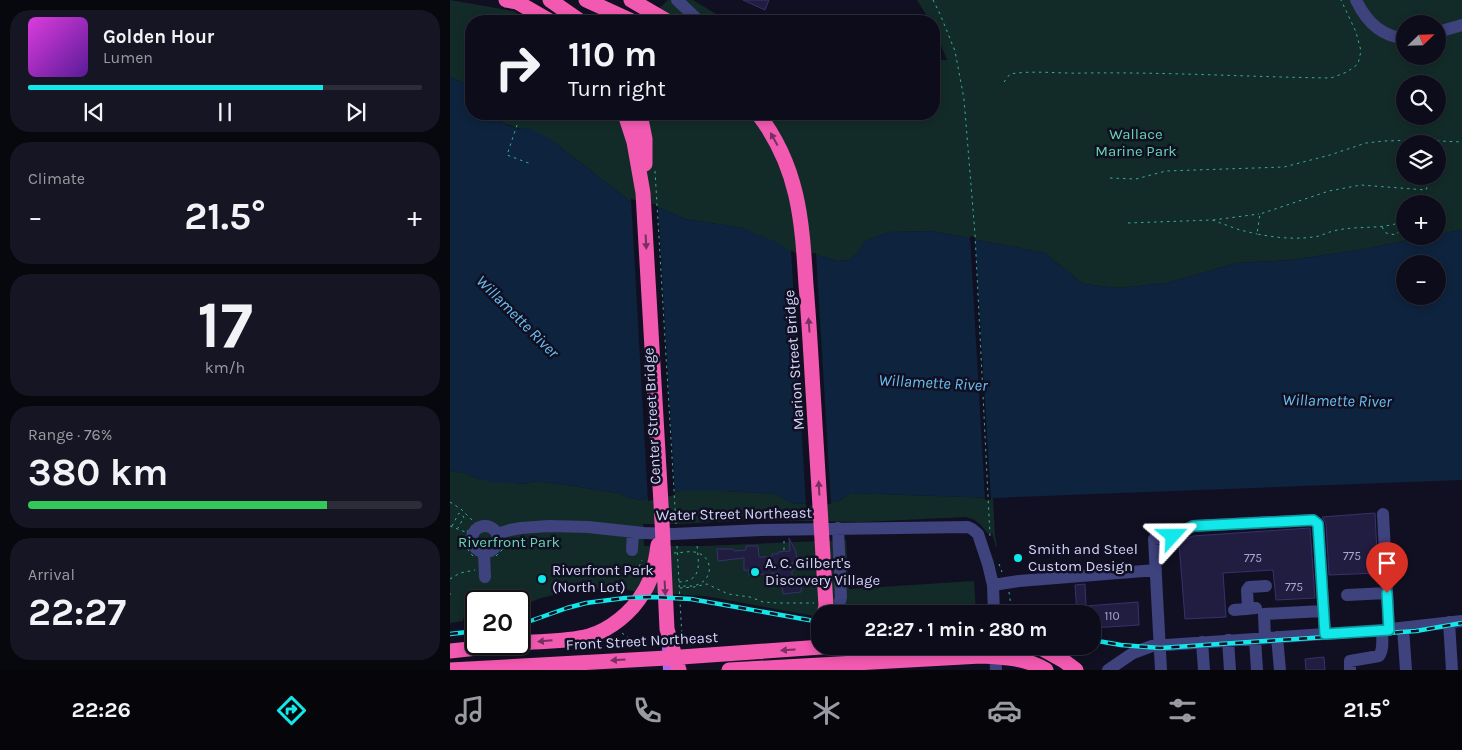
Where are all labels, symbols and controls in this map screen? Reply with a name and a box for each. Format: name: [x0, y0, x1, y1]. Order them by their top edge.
north arrow: [1396, 15, 1446, 65]
map controls: [1396, 15, 1446, 305]
text: Golden Hour: [103, 26, 214, 48]
text: 110 m: [568, 34, 657, 75]
icon: right: [485, 35, 550, 100]
text: Lumen: [103, 48, 153, 67]
button: search: [1396, 75, 1446, 125]
text: Turn right: [568, 76, 666, 102]
icon: previous: [80, 98, 108, 126]
icon: pause: [211, 98, 239, 126]
icon: next: [342, 98, 370, 126]
park label: Wallace Marine Park: [1095, 125, 1177, 160]
one-way arrow: [770, 131, 778, 146]
button: layers: [1396, 135, 1446, 185]
text: Climate: [28, 169, 85, 188]
text: 21.5°: [184, 194, 266, 239]
button: +: [1396, 195, 1446, 245]
text: −: [28, 200, 43, 233]
text: +: [407, 200, 422, 233]
one-way arrow: [642, 234, 650, 250]
button: −: [1396, 255, 1446, 305]
water label: Willamette River: [472, 271, 563, 362]
text: 17: [197, 287, 253, 363]
street label: Marion Street Bridge: [780, 289, 808, 431]
one-way arrow: [805, 317, 813, 333]
street label: Center Street Bridge: [639, 347, 665, 485]
text: km/h: [205, 358, 245, 377]
water label: Willamette River: [878, 370, 988, 395]
water label: Willamette River: [1282, 390, 1392, 411]
text: Range · 76%: [28, 425, 112, 444]
text: 380 km: [28, 450, 168, 495]
one-way arrow: [814, 479, 822, 495]
street label: Water Street Northeast: [656, 504, 813, 524]
position arrow: [1146, 509, 1198, 561]
park label: Riverfront Park: [458, 533, 560, 551]
place label: Smith and Steel Custom Design: [1028, 540, 1138, 575]
pin: [1366, 542, 1408, 593]
house number: 775: [1343, 549, 1361, 563]
icon: arrive: [1373, 549, 1401, 577]
house number: 775: [1244, 551, 1262, 565]
marker: Smith and Steel Custom Design: [1012, 552, 1024, 564]
place label: A. C. Gilbert's Discovery Village: [765, 554, 880, 589]
place label: Riverfront Park (North Lot): [552, 561, 654, 596]
text: Arrival: [28, 565, 75, 584]
marker: A. C. Gilbert's Discovery Village: [749, 566, 761, 578]
marker: Riverfront Park (North Lot): [536, 573, 548, 585]
one-way arrow: [662, 580, 670, 596]
house number: 775: [1285, 580, 1303, 594]
text: 22:27: [28, 590, 126, 635]
speed limit sign: 20: [465, 590, 530, 655]
house number: 110: [1104, 609, 1120, 623]
text: 22:27 · 1 min · 280 m: [865, 619, 1047, 641]
street label: Front Street Northeast: [565, 628, 719, 654]
one-way arrow: [537, 637, 553, 645]
one-way arrow: [779, 646, 795, 654]
one-way arrow: [610, 657, 626, 665]
icon: directions: [274, 693, 309, 728]
icon: music: [452, 693, 487, 728]
icon: phone: [630, 693, 665, 728]
icon: climate: [809, 693, 844, 728]
icon: car: [987, 693, 1022, 728]
icon: filters: [1165, 693, 1200, 728]
text: 22:26: [72, 697, 131, 723]
text: 21.5°: [1343, 697, 1390, 723]

